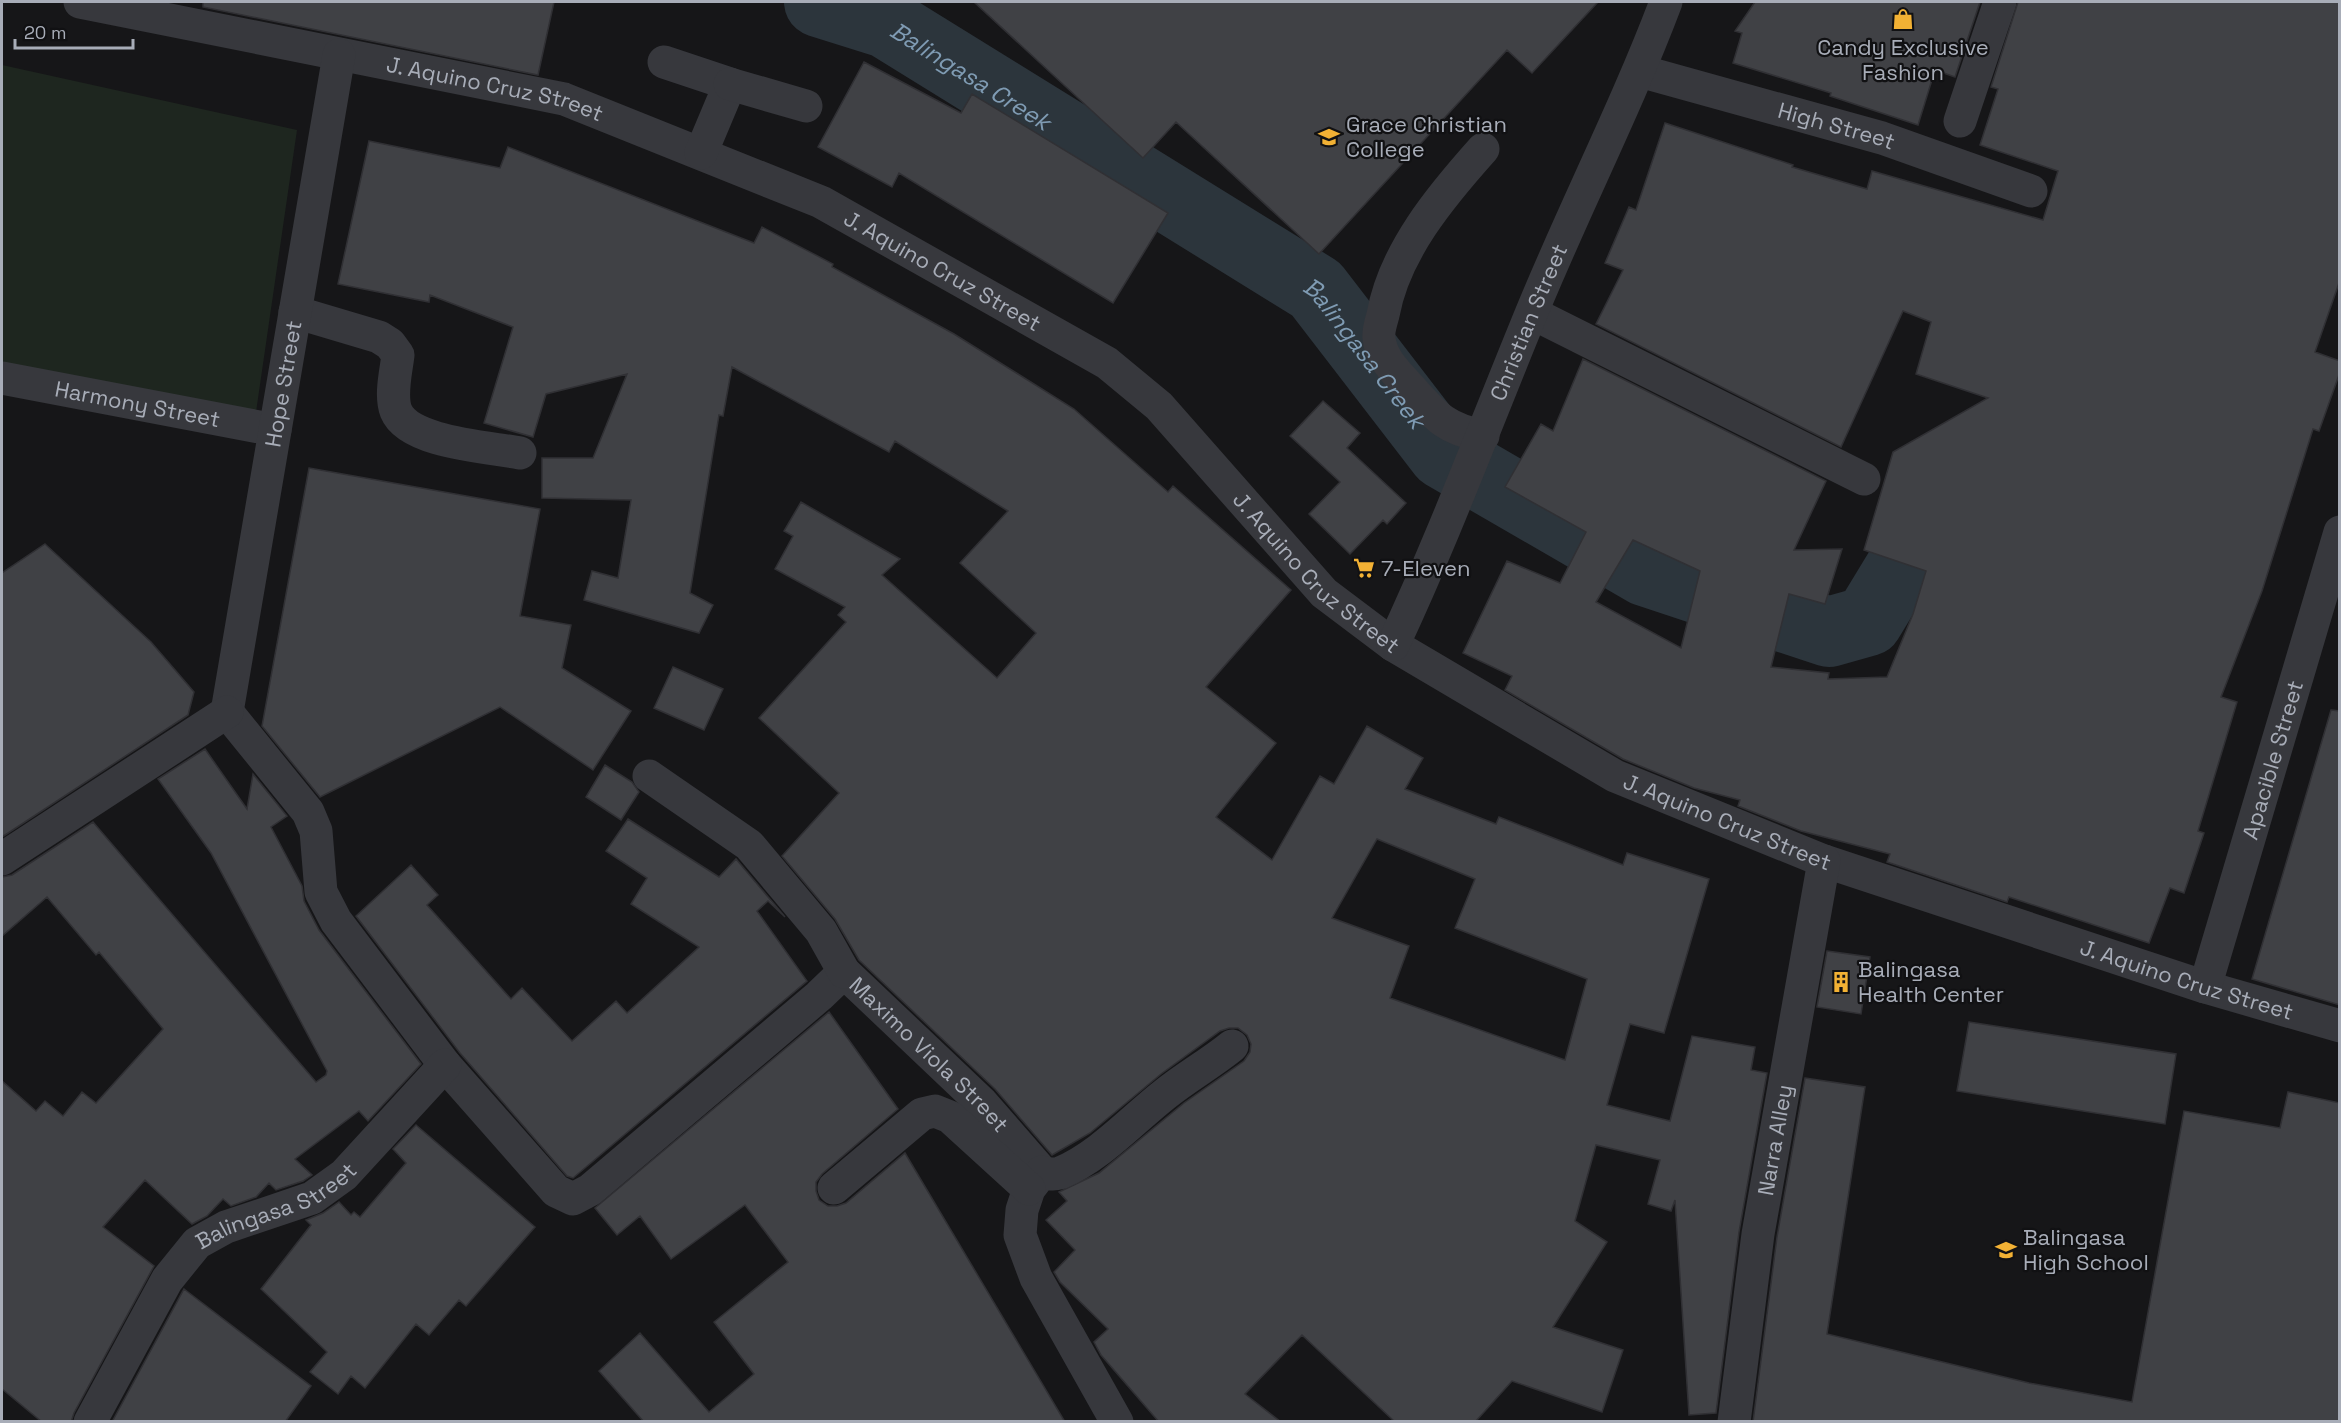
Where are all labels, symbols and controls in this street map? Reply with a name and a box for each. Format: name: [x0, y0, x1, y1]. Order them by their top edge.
shop icon: Candy Exclusive Fashion: [1891, 7, 1915, 31]
scale bar: [15, 12, 134, 50]
water label: Balingasa Creek: [885, 14, 1060, 139]
text: 20 m: [24, 21, 67, 44]
place label: Candy Exclusive Fashion: [1817, 33, 1989, 86]
street label: J. Aquino Cruz Street: [384, 50, 608, 127]
street label: High Street: [1775, 96, 1899, 156]
place label: Grace Christian College: [1346, 110, 1507, 163]
school or university icon: Grace Christian College: [1317, 125, 1341, 149]
street label: J. Aquino Cruz Street: [839, 204, 1046, 337]
street label: Christian Street: [1483, 239, 1573, 405]
water label: Balingasa Creek: [1298, 270, 1435, 437]
street label: Hope Street: [258, 318, 308, 449]
street label: Harmony Street: [53, 374, 223, 433]
street label: J. Aquino Cruz Street: [1227, 486, 1405, 659]
place label: 7-Eleven: [1381, 554, 1470, 582]
supermarket icon: 7-Eleven: [1352, 556, 1376, 580]
street label: Apacible Street: [2236, 677, 2309, 843]
street label: J. Aquino Cruz Street: [1619, 767, 1835, 876]
street label: J. Aquino Cruz Street: [2077, 933, 2297, 1026]
place label: Balingasa Health Center: [1858, 955, 2004, 1008]
building icon: Balingasa Health Center: [1829, 970, 1853, 994]
street label: Maximo Viola Street: [844, 971, 1015, 1138]
street label: Narra Alley: [1751, 1082, 1798, 1198]
street label: Balingasa Street: [190, 1157, 363, 1255]
place label: Balingasa High School: [2023, 1223, 2149, 1276]
school or university icon: Balingasa High School: [1994, 1238, 2018, 1262]

